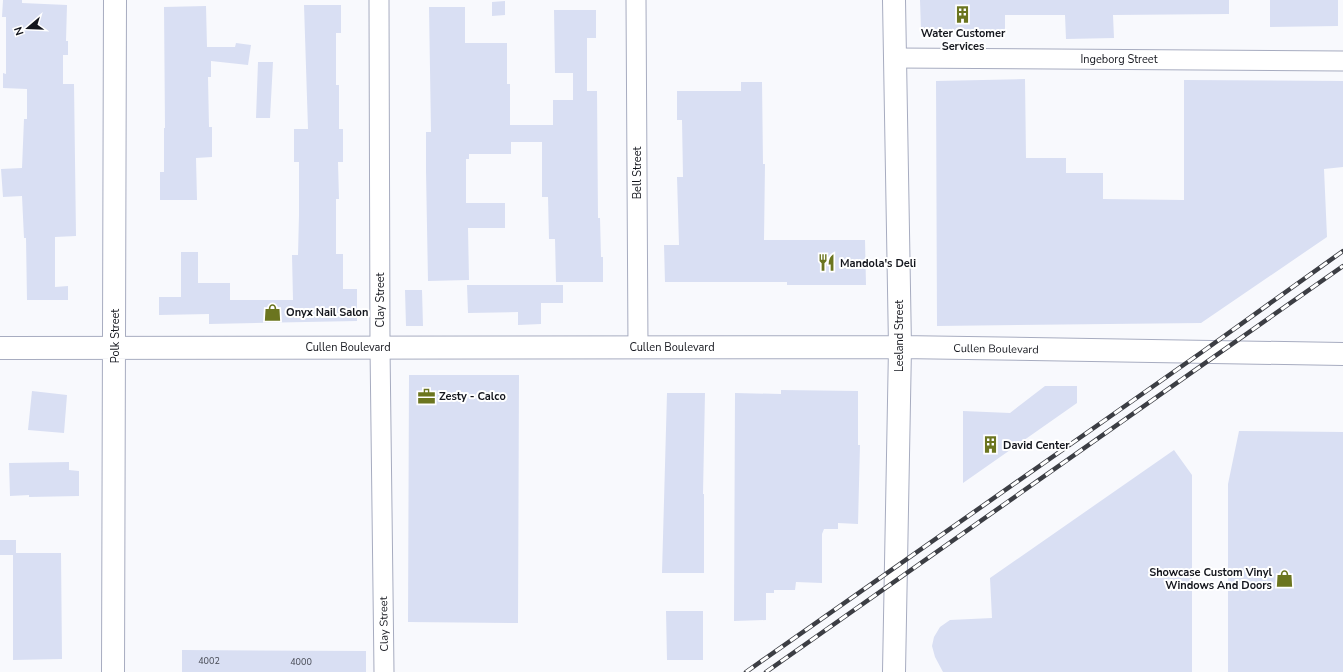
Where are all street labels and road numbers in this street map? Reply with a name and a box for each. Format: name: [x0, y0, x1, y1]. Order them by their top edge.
street label: Ingeborg Street: [1080, 52, 1158, 67]
street label: Bell Street: [630, 147, 645, 199]
street label: Clay Street: [373, 272, 388, 327]
street label: Leeland Street: [892, 300, 907, 372]
street label: Polk Street: [108, 309, 123, 363]
street label: Cullen Boulevard: [305, 340, 391, 355]
street label: Cullen Boulevard: [629, 340, 715, 355]
street label: Cullen Boulevard: [953, 341, 1039, 357]
street label: Clay Street: [376, 596, 392, 652]

